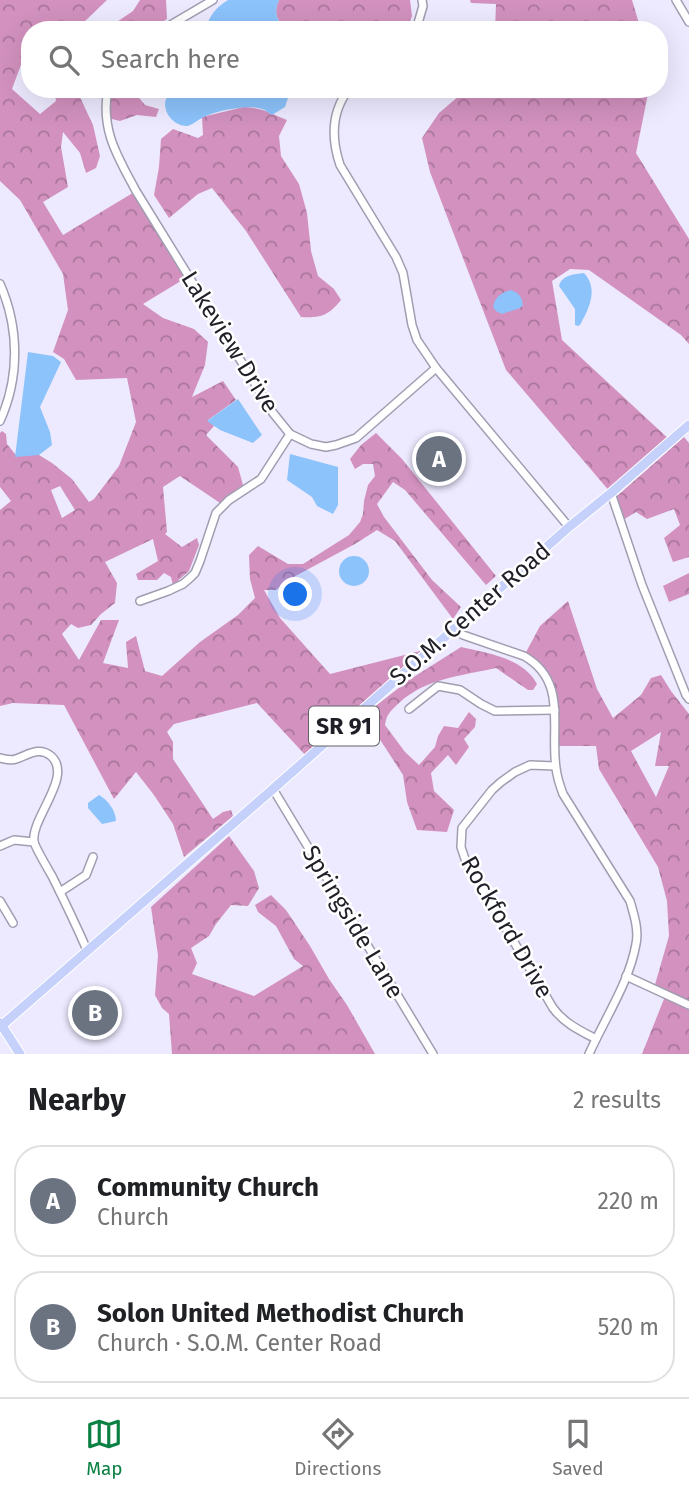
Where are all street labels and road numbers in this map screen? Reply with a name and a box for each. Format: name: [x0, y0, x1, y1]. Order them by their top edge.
street label: Lakeview Drive: [175, 266, 285, 418]
street label: S.O.M. Center Road: [384, 537, 556, 691]
road number: SR 91: [309, 706, 379, 746]
street label: Springside Lane: [296, 840, 410, 1004]
street label: Rockford Drive: [455, 851, 559, 1003]

